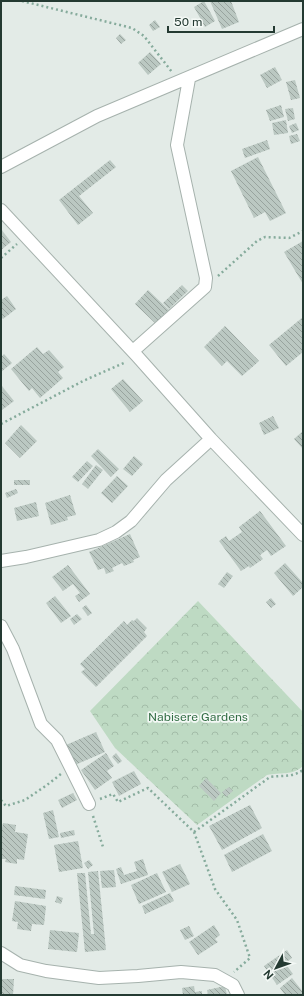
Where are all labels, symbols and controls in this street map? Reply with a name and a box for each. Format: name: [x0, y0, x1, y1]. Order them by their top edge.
scale bar: [168, 8, 274, 34]
text: 50 m: [174, 15, 202, 29]
park label: Nabisere Gardens: [148, 710, 248, 724]
north arrow: [256, 948, 296, 988]
text: N: [261, 967, 276, 982]

